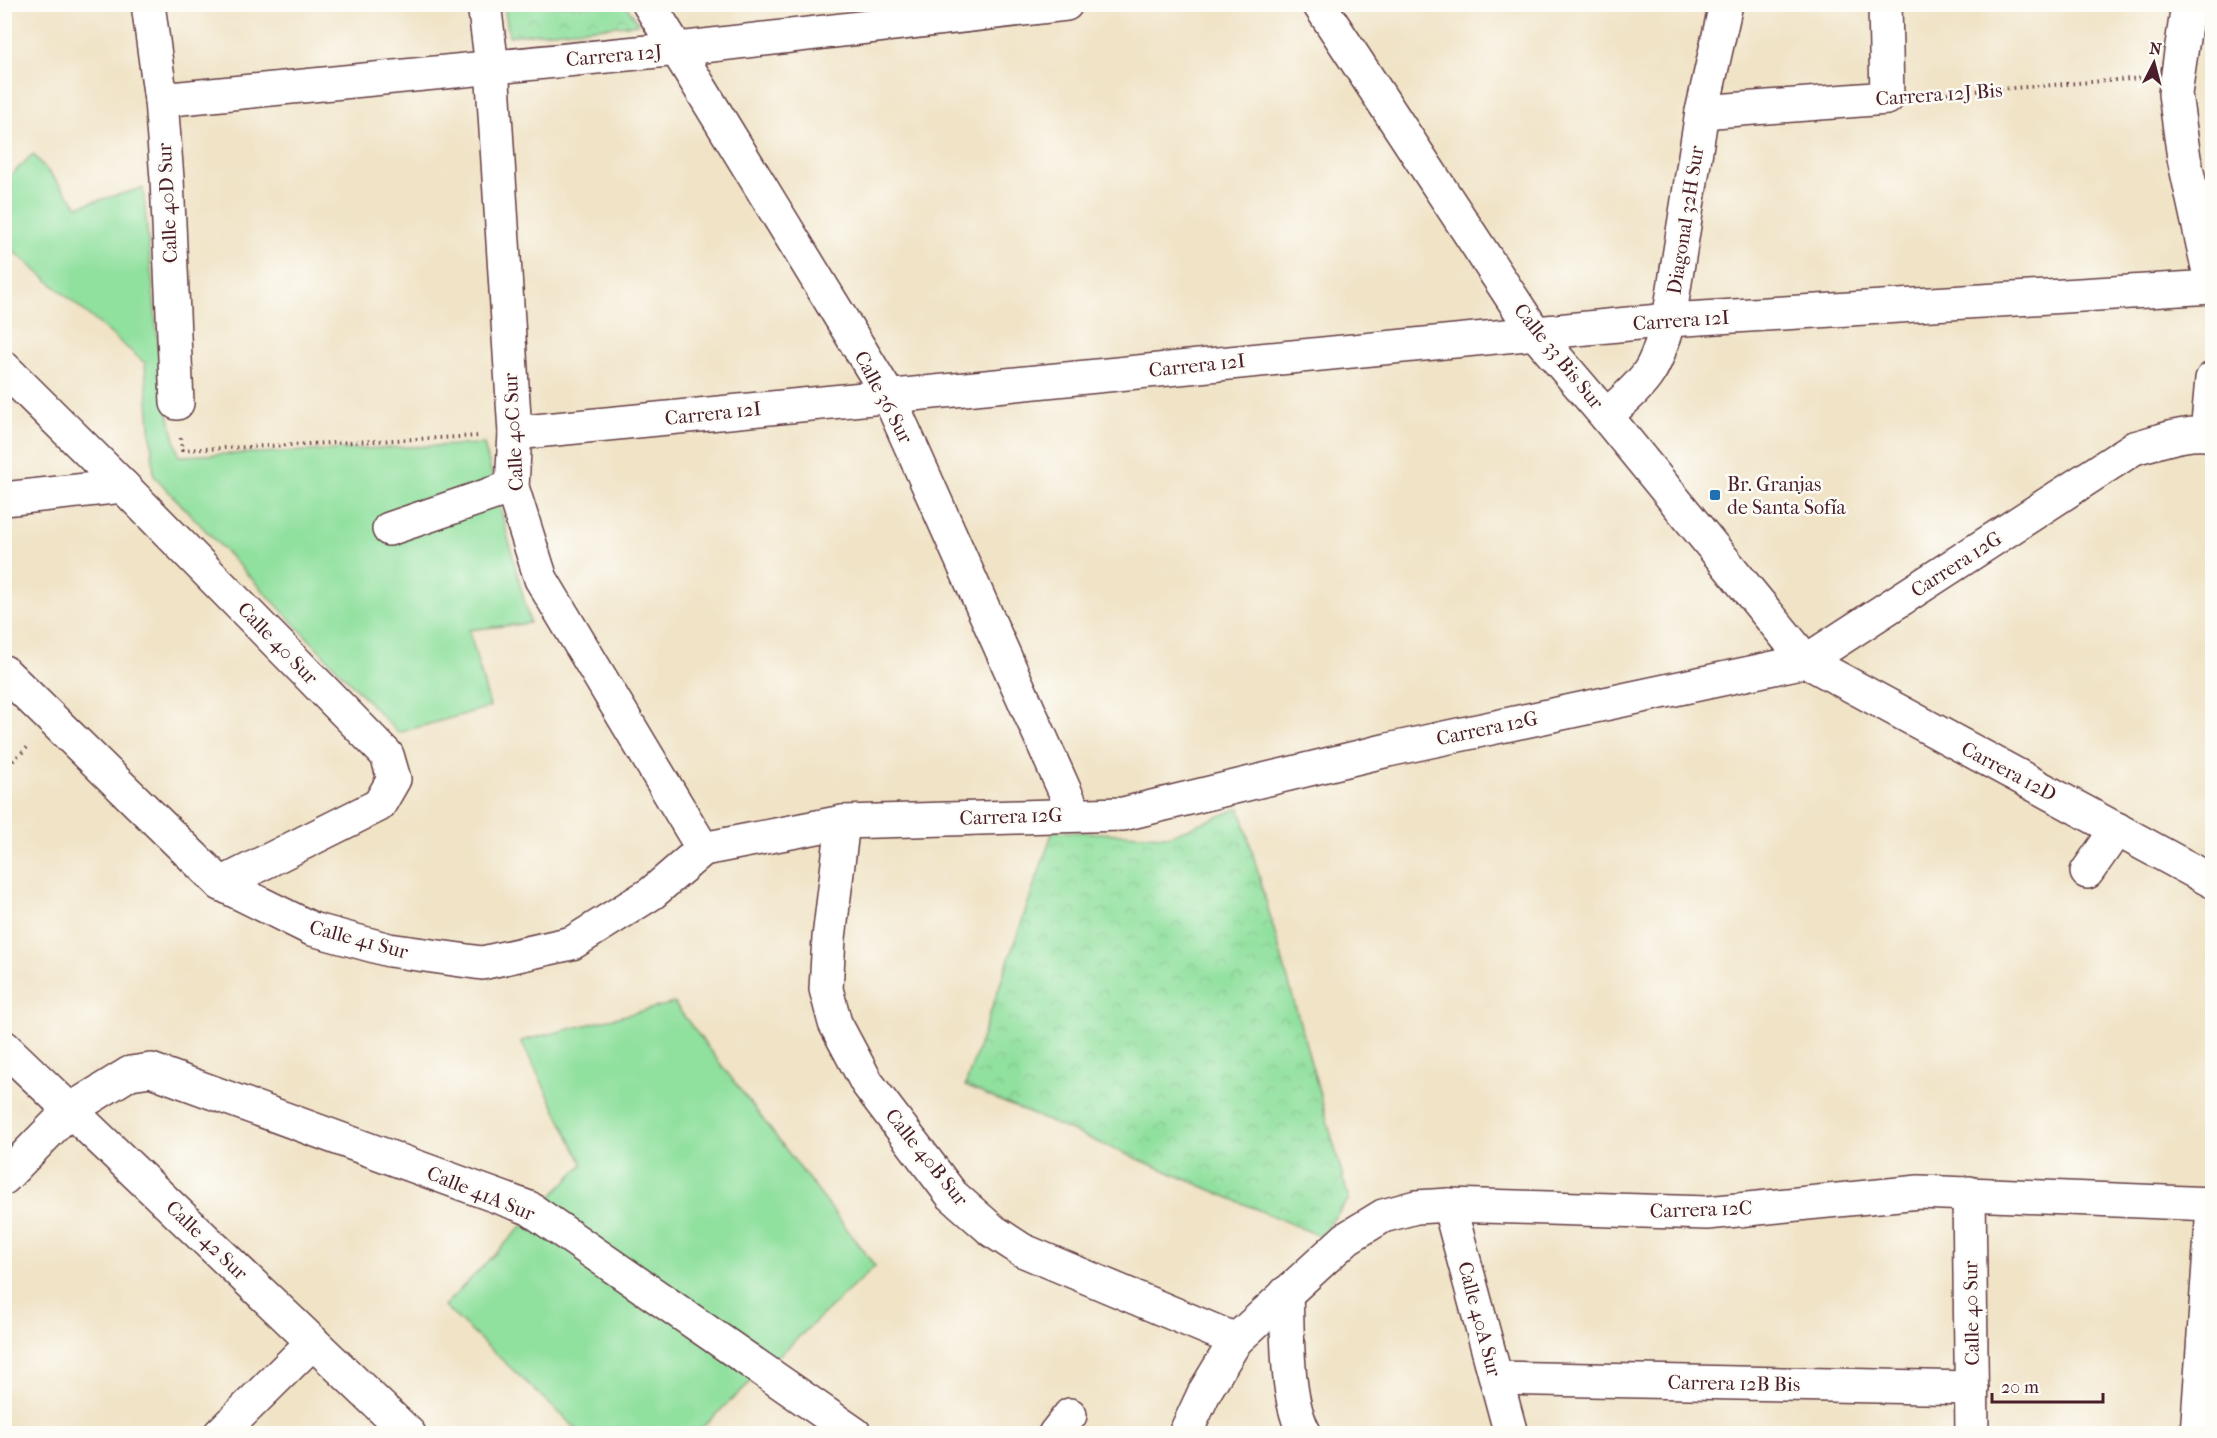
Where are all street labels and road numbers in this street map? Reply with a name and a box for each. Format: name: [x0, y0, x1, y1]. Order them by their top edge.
street label: Carrera 12J: [565, 40, 663, 71]
street label: Carrera 12J Bis: [1875, 79, 2003, 110]
street label: Calle 40D Sur: [153, 142, 182, 264]
street label: Diagonal 32H Sur: [1662, 144, 1709, 296]
street label: Calle 33 Bis Sur: [1509, 299, 1609, 414]
street label: Carrera 12I: [1632, 306, 1730, 335]
street label: Calle 36 Sur: [850, 347, 918, 448]
street label: Carrera 12I: [1148, 349, 1247, 382]
street label: Calle 40C Sur: [499, 372, 528, 492]
street label: Carrera 12I: [664, 397, 763, 430]
street label: Carrera 12G: [1907, 527, 2006, 602]
street label: Calle 40 Sur: [233, 598, 323, 689]
street label: Carrera 12G: [1434, 707, 1540, 750]
street label: Carrera 12D: [1957, 737, 2060, 806]
street label: Carrera 12G: [959, 803, 1063, 830]
street label: Calle 41 Sur: [307, 915, 411, 964]
street label: Calle 40B Sur: [881, 1104, 973, 1211]
street label: Calle 41A Sur: [424, 1161, 538, 1226]
street label: Calle 42 Sur: [161, 1196, 252, 1285]
street label: Carrera 12C: [1649, 1196, 1753, 1223]
street label: Calle 40A Sur: [1453, 1259, 1506, 1380]
street label: Calle 40 Sur: [1959, 1260, 1984, 1366]
street label: Carrera 12B Bis: [1668, 1371, 1800, 1396]

